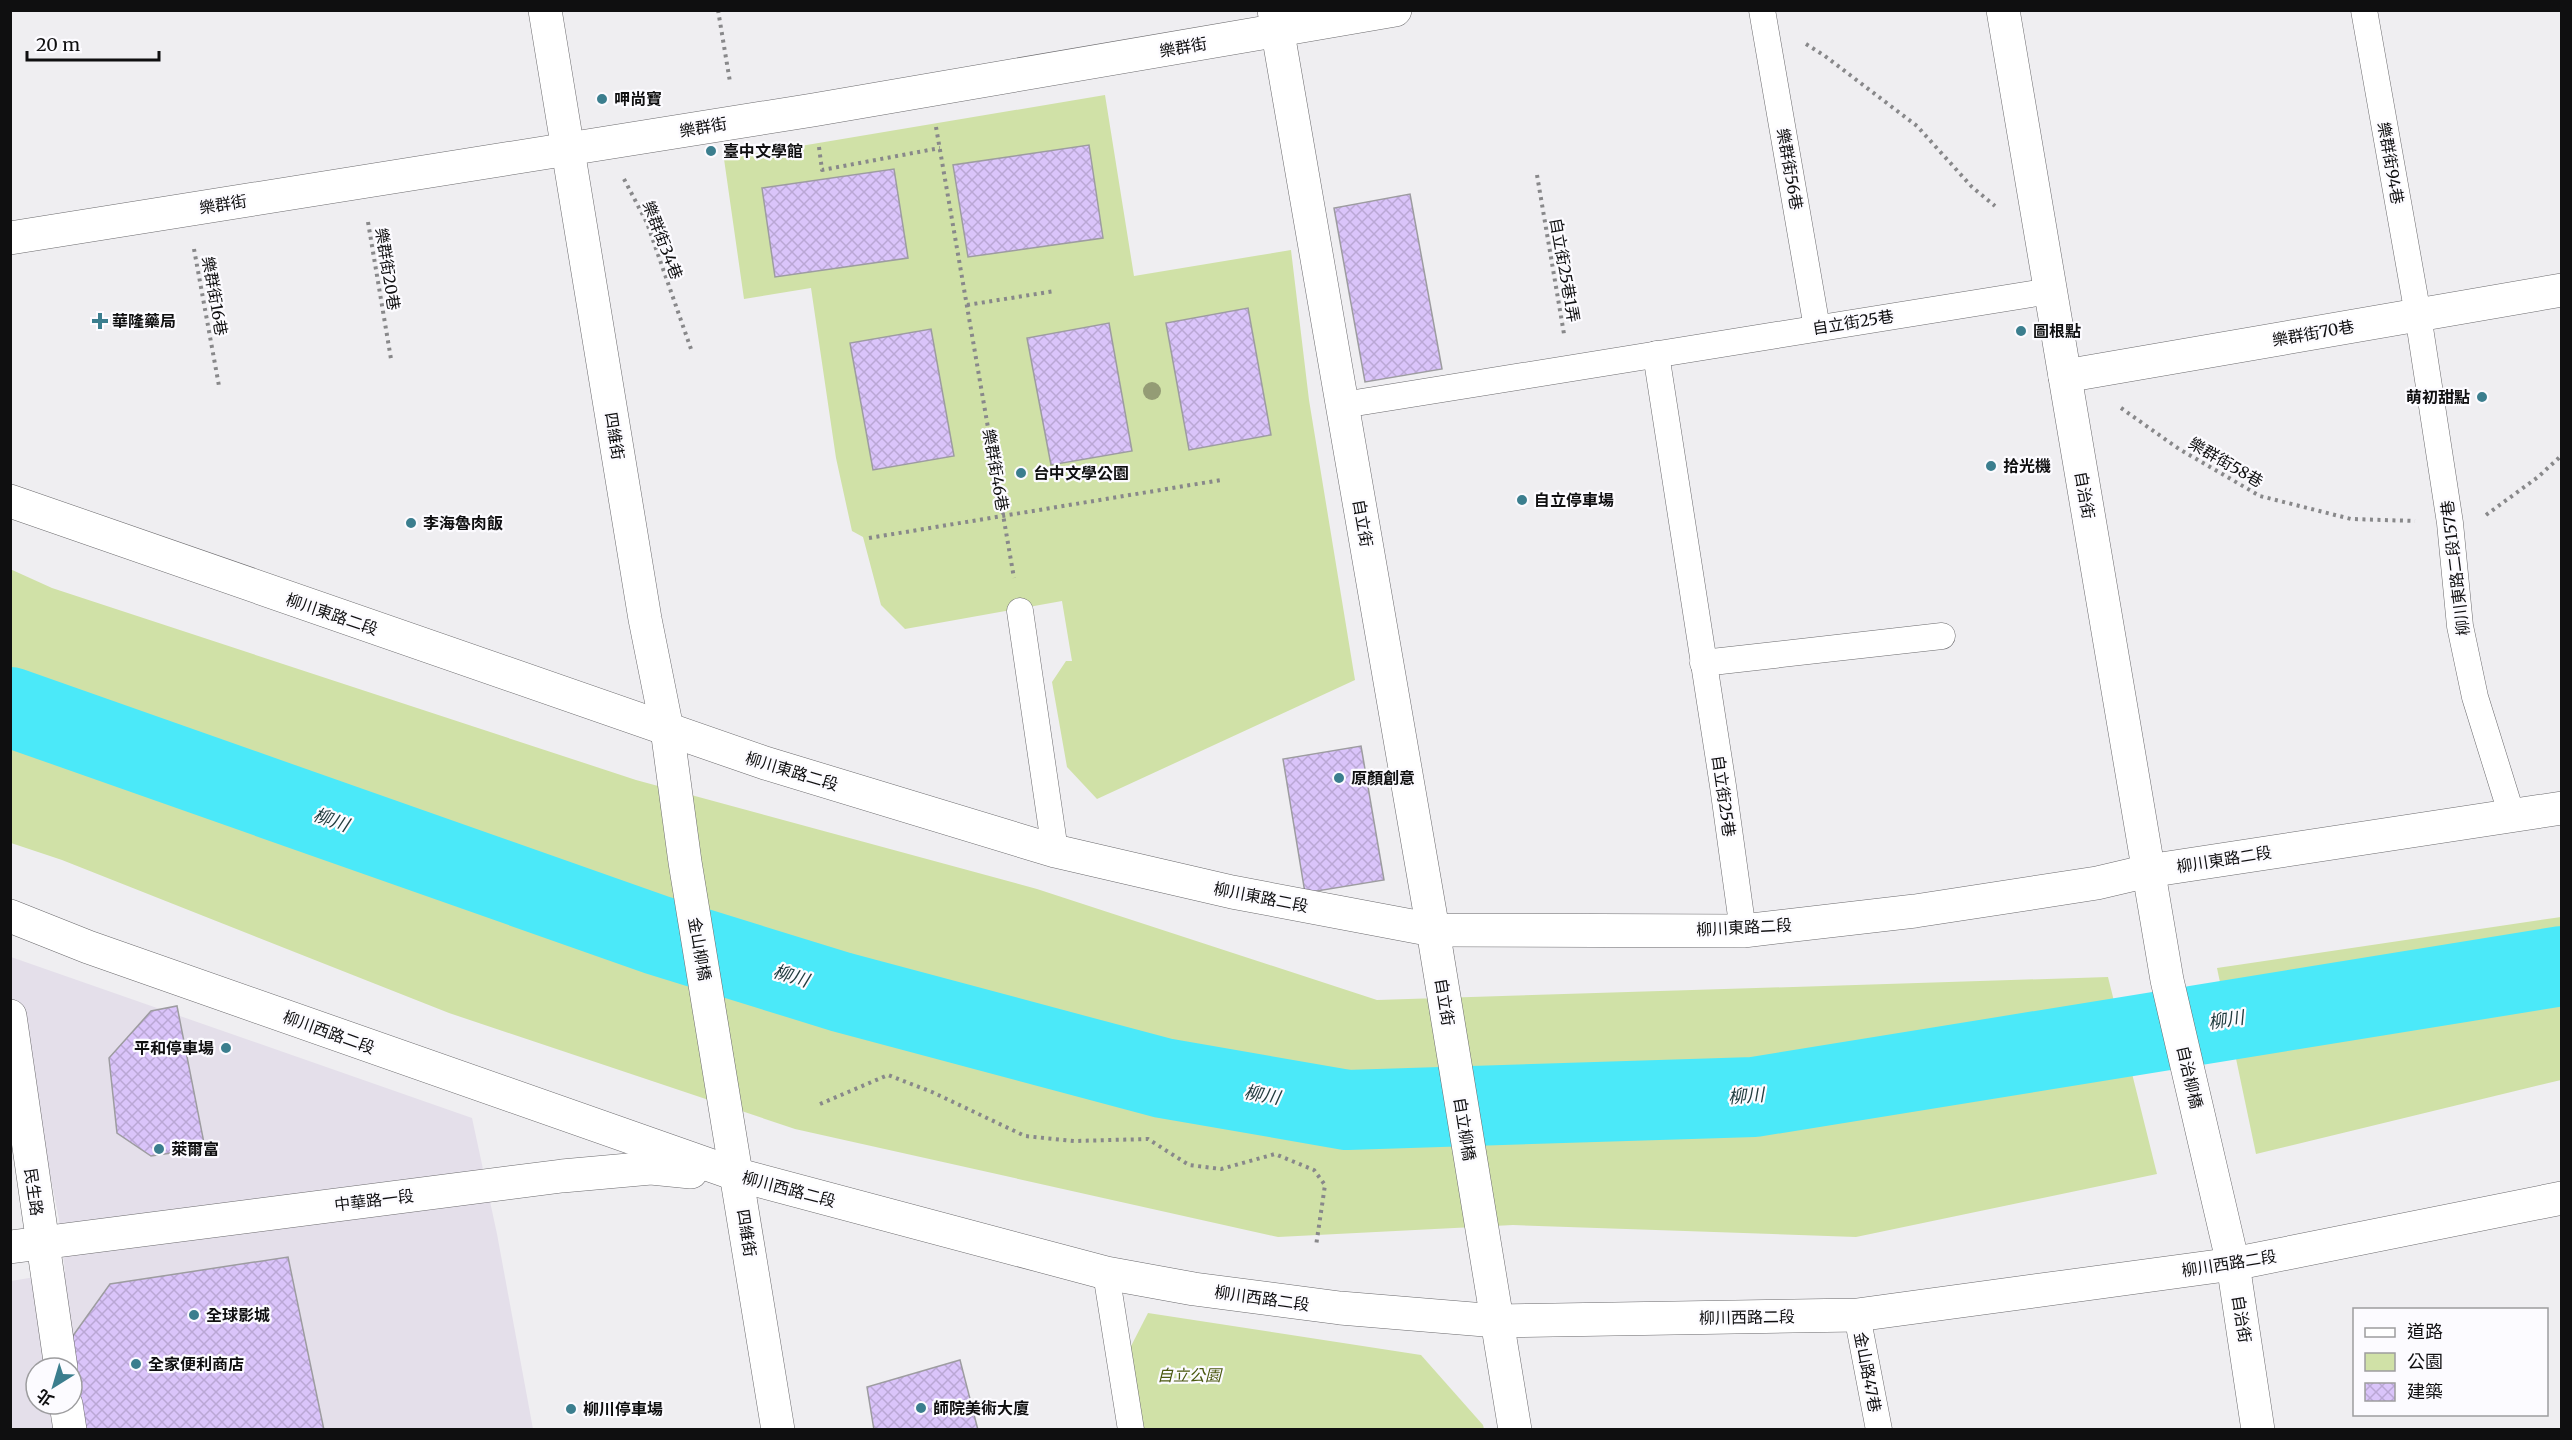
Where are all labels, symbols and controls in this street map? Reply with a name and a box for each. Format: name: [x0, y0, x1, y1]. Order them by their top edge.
scale bar: [27, 24, 159, 62]
text: 20 m: [36, 33, 80, 56]
street label: 樂群街: [1158, 33, 1208, 61]
place label: 呷尚寶: [614, 89, 662, 109]
marker: 呷尚寶: [595, 92, 609, 106]
street label: 樂群街: [678, 113, 728, 141]
street label: 樂群街94巷: [2374, 120, 2408, 206]
street label: 樂群街56巷: [1773, 127, 1807, 211]
place label: 臺中文學館: [723, 141, 803, 161]
marker: 臺中文學館: [704, 144, 718, 158]
street label: 樂群街: [198, 190, 248, 218]
street label: 樂群街34巷: [639, 198, 687, 282]
street label: 自立街25巷1弄: [1546, 216, 1584, 324]
street label: 樂群街20巷: [372, 226, 404, 312]
street label: 樂群街16巷: [198, 255, 232, 337]
street label: 自立街25巷: [1811, 306, 1895, 338]
place label: 華隆藥局: [112, 311, 176, 331]
marker: 華隆藥局: [93, 314, 107, 328]
street label: 樂群街70巷: [2270, 316, 2356, 350]
place label: 圖根點: [2033, 321, 2081, 341]
marker: 圖根點: [2014, 324, 2028, 338]
place label: 萌初甜點: [2406, 387, 2470, 407]
marker: 萌初甜點: [2475, 390, 2489, 404]
street label: 四維街: [601, 411, 629, 461]
street label: 樂群街46巷: [979, 427, 1013, 513]
street label: 樂群街58巷: [2185, 433, 2267, 491]
place label: 拾光機: [2003, 456, 2051, 476]
marker: 拾光機: [1984, 459, 1998, 473]
place label: 台中文學公園: [1033, 463, 1129, 483]
marker: 台中文學公園: [1014, 466, 1028, 480]
street label: 自治街: [2071, 470, 2099, 520]
place label: 自立停車場: [1534, 490, 1614, 510]
marker: 自立停車場: [1515, 493, 1529, 507]
street label: 自立街: [1349, 498, 1377, 548]
street label: 柳川東路二段157巷: [2437, 499, 2473, 637]
place label: 李海魯肉飯: [423, 513, 503, 533]
marker: 李海魯肉飯: [404, 516, 418, 530]
street label: 柳川東路二段: [283, 589, 381, 639]
street label: 柳川東路二段: [743, 747, 841, 795]
street label: 自立街25巷: [1708, 754, 1740, 838]
place label: 原顏創意: [1351, 768, 1415, 788]
marker: 原顏創意: [1332, 771, 1346, 785]
water label: 柳川: [310, 803, 354, 837]
street label: 柳川東路二段: [2175, 842, 2273, 876]
street label: 柳川東路二段: [1212, 878, 1310, 916]
street label: 柳川東路二段: [1696, 915, 1792, 939]
street label: 金山柳橋: [685, 916, 715, 982]
water label: 柳川: [771, 959, 814, 992]
street label: 自立街: [1431, 977, 1459, 1027]
water label: 柳川: [2206, 1005, 2247, 1034]
street label: 柳川西路二段: [280, 1006, 378, 1058]
place label: 平和停車場: [134, 1038, 214, 1058]
marker: 平和停車場: [219, 1041, 233, 1055]
street label: 自治柳橋: [2173, 1044, 2207, 1110]
water label: 柳川: [1242, 1080, 1284, 1109]
water label: 柳川: [1727, 1083, 1767, 1108]
street label: 自立柳橋: [1450, 1096, 1480, 1162]
place label: 萊爾富: [171, 1139, 219, 1159]
marker: 萊爾富: [152, 1142, 166, 1156]
street label: 民生路: [21, 1167, 47, 1217]
street label: 柳川西路二段: [740, 1167, 838, 1211]
street label: 中華路一段: [333, 1185, 415, 1215]
street label: 四維街: [733, 1208, 761, 1258]
street label: 柳川西路二段: [2180, 1246, 2278, 1280]
street label: 柳川西路二段: [1213, 1281, 1311, 1315]
street label: 自治街: [2228, 1294, 2256, 1344]
place label: 全球影城: [206, 1305, 270, 1325]
street label: 柳川西路二段: [1699, 1306, 1795, 1328]
marker: 全球影城: [187, 1308, 201, 1322]
legend: [2353, 1308, 2548, 1416]
text: 道路: [2407, 1320, 2443, 1343]
street label: 金山路47巷: [1850, 1330, 1886, 1414]
text: 公園: [2407, 1350, 2443, 1373]
place label: 全家便利商店: [148, 1354, 244, 1374]
north arrow: [24, 1356, 84, 1416]
marker: 全家便利商店: [129, 1357, 143, 1371]
park label: 自立公園: [1157, 1365, 1223, 1385]
text: 建築: [2407, 1380, 2443, 1403]
text: 北: [33, 1385, 57, 1411]
place label: 師院美術大廈: [933, 1398, 1029, 1418]
place label: 柳川停車場: [583, 1399, 663, 1419]
marker: 師院美術大廈: [914, 1401, 928, 1415]
marker: 柳川停車場: [564, 1402, 578, 1416]

